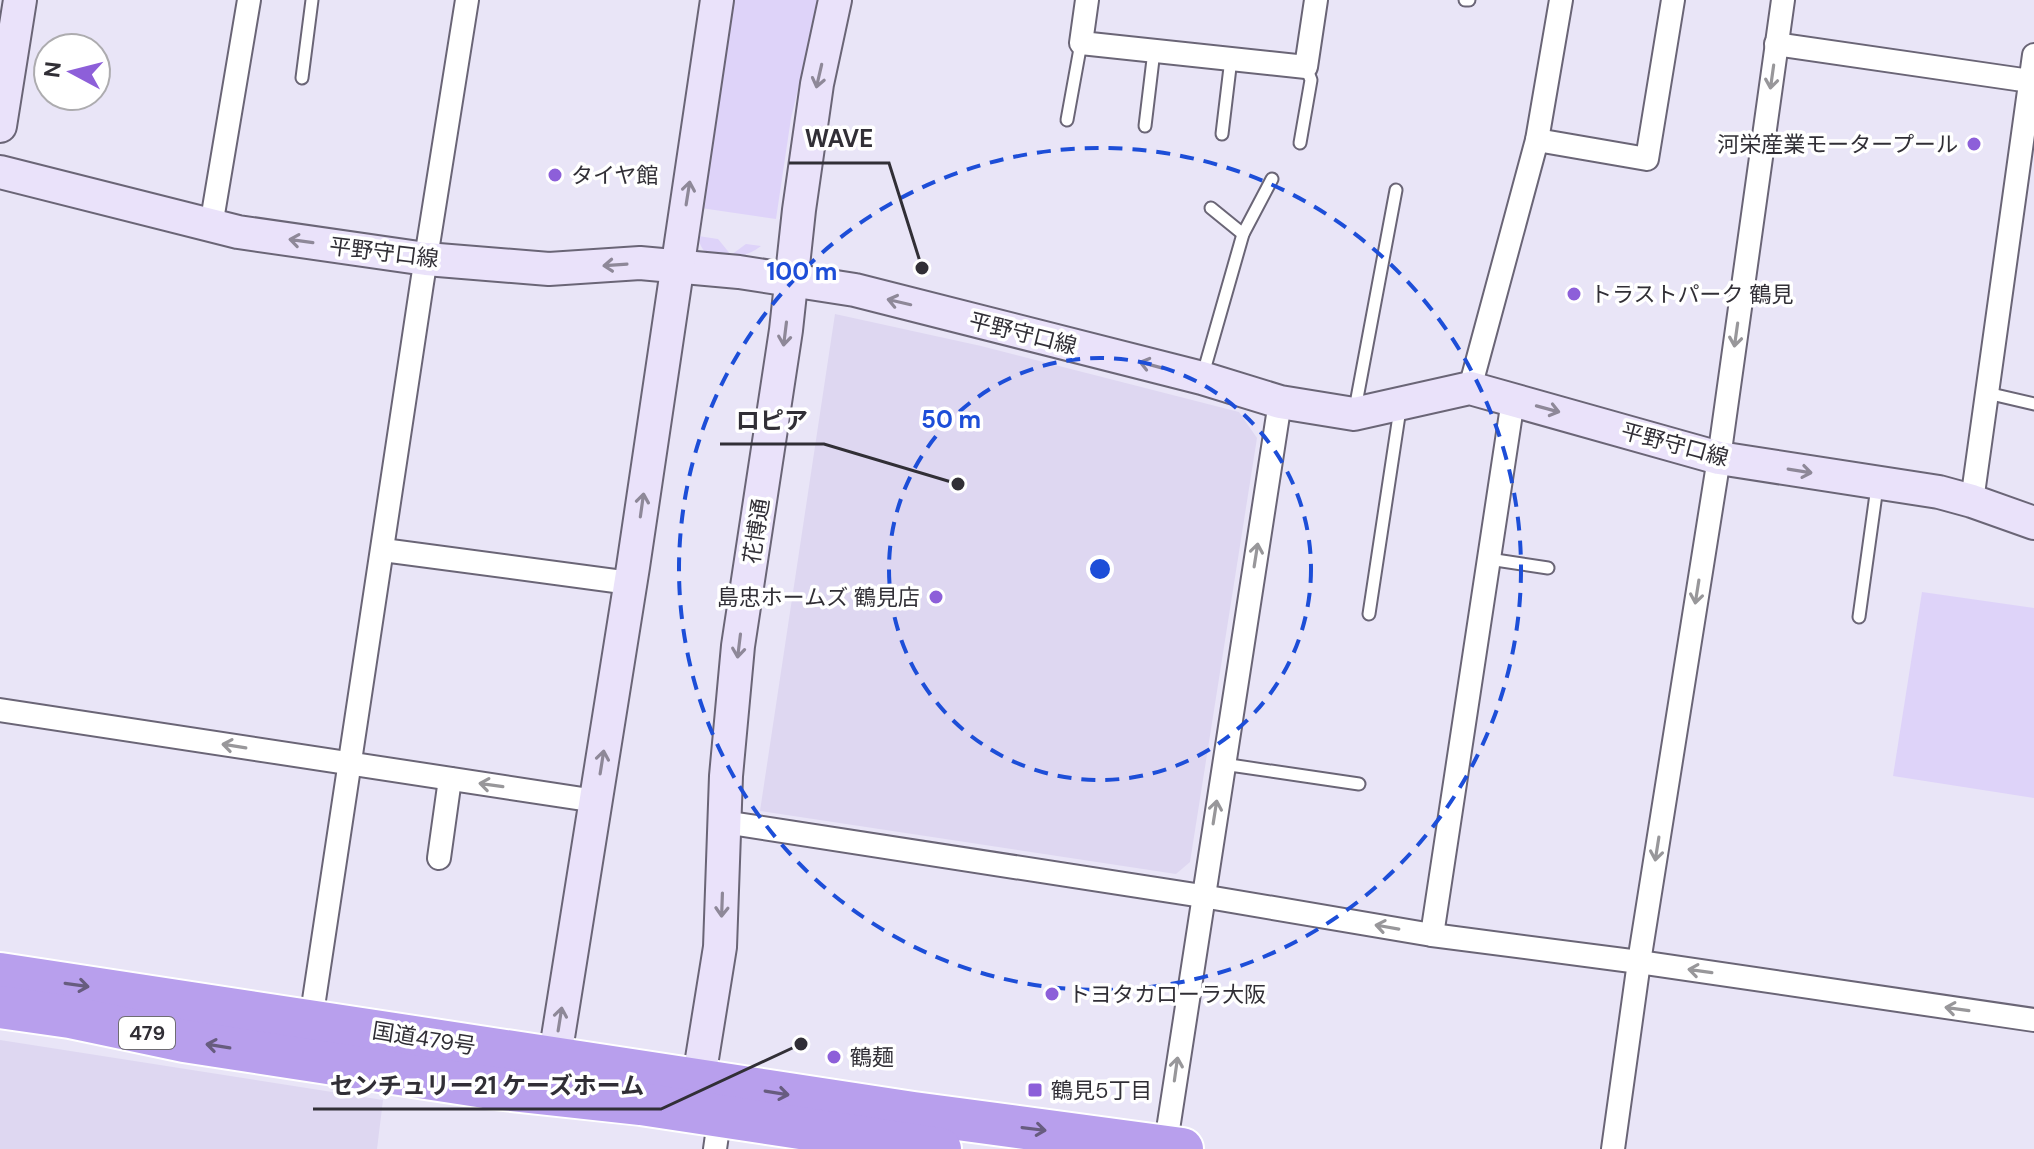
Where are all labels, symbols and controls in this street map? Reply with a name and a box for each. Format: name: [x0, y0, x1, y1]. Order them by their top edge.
north arrow: [32, 32, 112, 112]
text: N: [37, 60, 68, 79]
one-way arrow: [811, 63, 826, 89]
one-way arrow: [1764, 64, 1779, 89]
callout: WAVE: [789, 115, 889, 163]
text: WAVE: [805, 123, 873, 154]
place label: 河栄産業モータープール: [1717, 130, 1958, 159]
marker: 河栄産業モータープール: [1965, 135, 1983, 153]
place label: タイヤ館: [571, 161, 658, 190]
marker: タイヤ館: [546, 166, 564, 184]
one-way arrow: [681, 181, 696, 206]
street label: 平野守口線: [328, 231, 440, 274]
one-way arrow: [289, 233, 314, 248]
text: 100 m: [767, 256, 837, 287]
one-way arrow: [602, 258, 629, 273]
place label: トラストパーク 鶴見: [1590, 280, 1793, 309]
marker: トラストパーク 鶴見: [1565, 285, 1583, 303]
one-way arrow: [887, 294, 913, 309]
street label: 平野守口線: [966, 306, 1080, 361]
one-way arrow: [777, 320, 792, 346]
one-way arrow: [1728, 322, 1743, 347]
one-way arrow: [1139, 357, 1165, 372]
callout: ロピア: [720, 396, 824, 444]
one-way arrow: [1534, 403, 1560, 418]
text: 50 m: [921, 404, 981, 435]
text: ロピア: [736, 405, 808, 436]
street label: 平野守口線: [1618, 416, 1732, 473]
one-way arrow: [1787, 464, 1812, 479]
one-way arrow: [635, 493, 650, 519]
street label: 花博通: [737, 496, 776, 566]
one-way arrow: [1249, 543, 1264, 569]
centre of rings: [1086, 555, 1114, 583]
one-way arrow: [1689, 579, 1704, 604]
place label: 島忠ホームズ 鶴見店: [717, 583, 920, 612]
marker: 島忠ホームズ 鶴見店: [927, 588, 945, 606]
one-way arrow: [731, 632, 746, 659]
one-way arrow: [222, 738, 247, 753]
one-way arrow: [596, 750, 611, 776]
one-way arrow: [479, 777, 504, 792]
one-way arrow: [1209, 800, 1224, 825]
one-way arrow: [1649, 836, 1664, 861]
one-way arrow: [714, 891, 729, 918]
one-way arrow: [1374, 919, 1400, 934]
one-way arrow: [1687, 963, 1713, 978]
one-way arrow: [64, 978, 89, 993]
place label: トヨタカローラ大阪: [1068, 980, 1266, 1009]
marker: トヨタカローラ大阪: [1043, 985, 1061, 1003]
one-way arrow: [1945, 1001, 1970, 1016]
one-way arrow: [553, 1007, 568, 1032]
street label: 国道479号: [370, 1016, 478, 1061]
road number: 479: [119, 1017, 175, 1049]
one-way arrow: [206, 1038, 231, 1053]
place label: 鶴麺: [850, 1043, 894, 1072]
marker: 鶴麺: [825, 1048, 843, 1066]
one-way arrow: [1169, 1057, 1184, 1082]
callout: センチュリー21 ケーズホーム: [313, 1061, 661, 1109]
text: センチュリー21 ケーズホーム: [330, 1070, 644, 1101]
place label: 鶴見5丁目: [1051, 1076, 1152, 1105]
marker: 鶴見5丁目: [1026, 1081, 1044, 1099]
one-way arrow: [764, 1086, 789, 1101]
one-way arrow: [1021, 1122, 1047, 1137]

